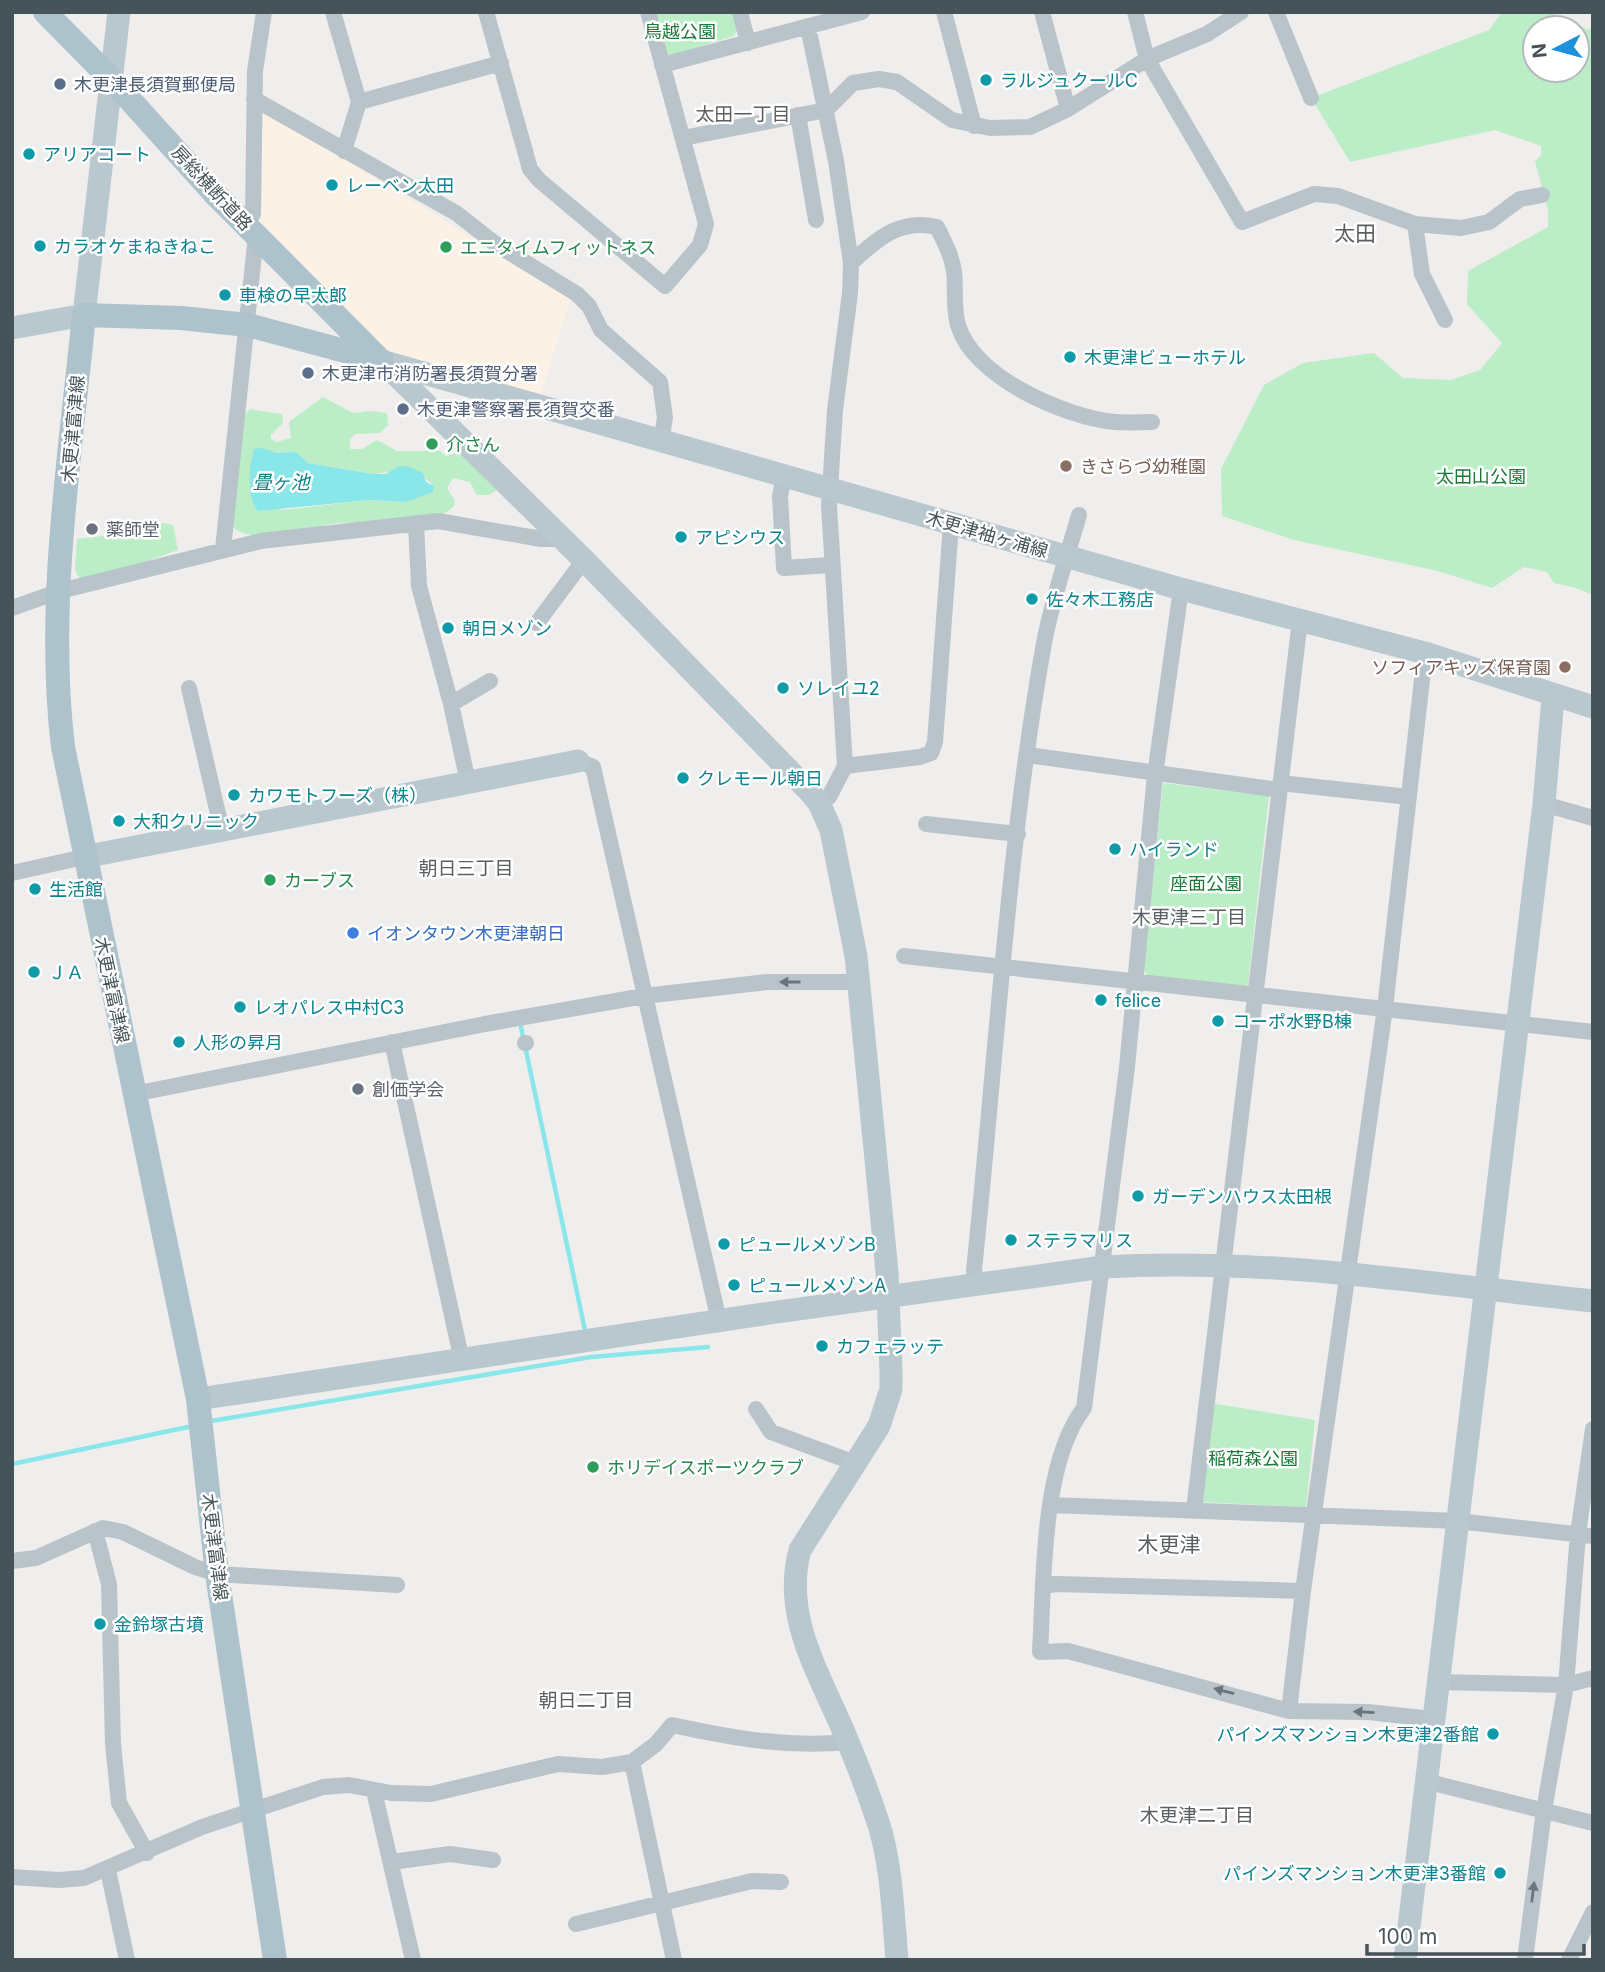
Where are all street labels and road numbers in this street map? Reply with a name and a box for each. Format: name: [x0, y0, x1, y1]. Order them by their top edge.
street label: 房総横断道路: [167, 141, 257, 235]
street label: 木更津富津線: [58, 374, 88, 484]
street label: 木更津袖ヶ浦線: [924, 507, 1050, 561]
street label: 木更津富津線: [91, 935, 133, 1045]
street label: 木更津富津線: [198, 1492, 232, 1602]

